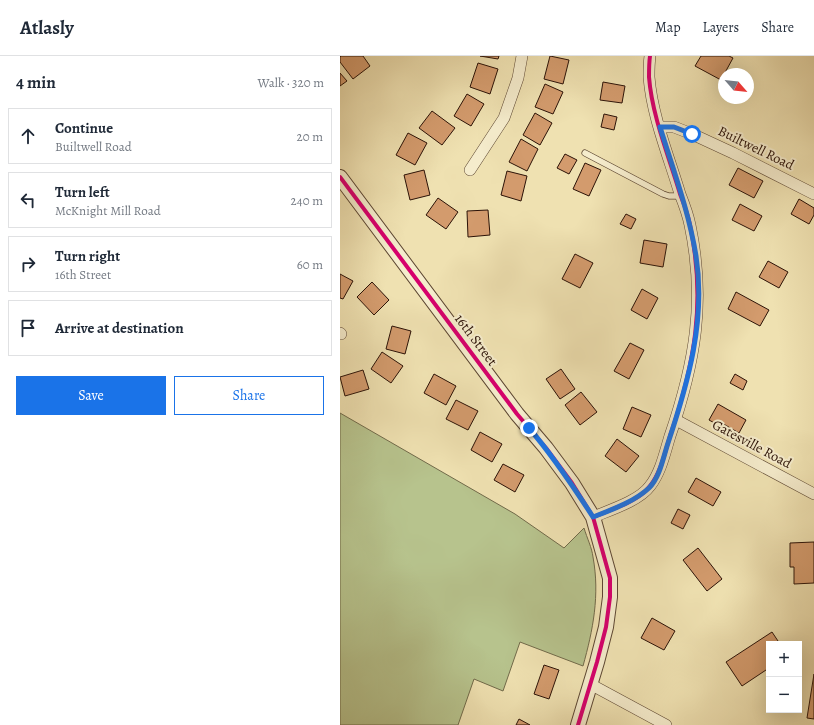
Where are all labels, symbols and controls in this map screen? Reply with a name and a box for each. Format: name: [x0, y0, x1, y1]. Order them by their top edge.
text: Atlasly: [20, 15, 74, 41]
text: Map: [655, 18, 681, 37]
text: Layers: [703, 18, 739, 37]
text: Share: [761, 18, 794, 37]
north arrow: [718, 68, 754, 104]
text: 4 min: [16, 71, 56, 94]
text: Walk · 320 m: [258, 74, 324, 91]
text: Continue: [55, 118, 113, 138]
street label: Builtwell Road: [715, 121, 798, 175]
icon: ahead: [17, 125, 39, 147]
route start: [683, 125, 701, 143]
text: 20 m: [297, 128, 323, 145]
text: Builtwell Road: [55, 138, 132, 155]
text: Turn left: [55, 182, 110, 202]
icon: left: [17, 189, 39, 211]
text: 240 m: [291, 192, 323, 209]
text: McKnight Mill Road: [55, 202, 161, 219]
text: Turn right: [55, 246, 120, 266]
icon: right: [17, 253, 39, 275]
text: 60 m: [297, 256, 323, 273]
text: 16th Street: [55, 266, 111, 283]
street label: 16th Street: [450, 310, 502, 370]
icon: arrive: [17, 317, 39, 339]
text: Arrive at destination: [55, 318, 184, 338]
button: Save: [16, 376, 166, 415]
button: Share: [174, 376, 324, 415]
street label: Gatesville Road: [709, 415, 795, 473]
route end: [520, 419, 538, 437]
map controls: [766, 641, 802, 713]
button: +: [766, 641, 802, 677]
button: −: [766, 677, 802, 713]

